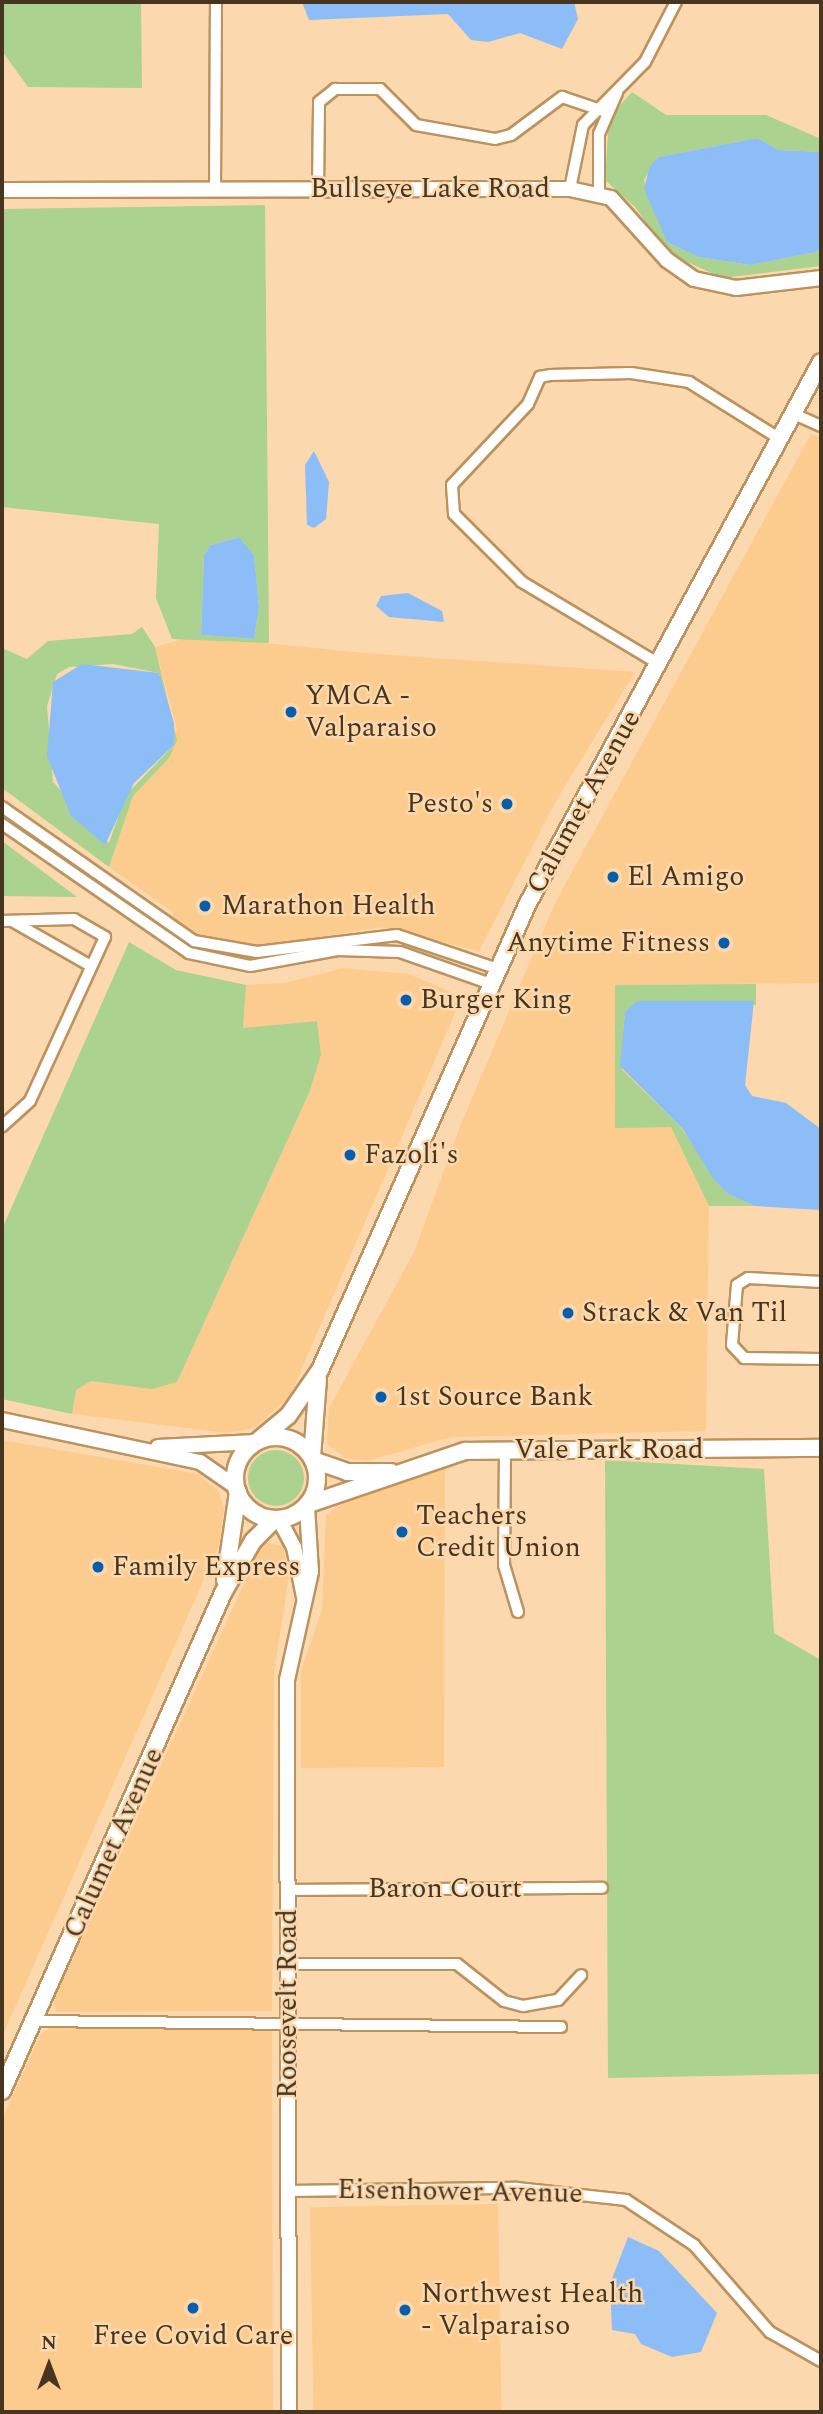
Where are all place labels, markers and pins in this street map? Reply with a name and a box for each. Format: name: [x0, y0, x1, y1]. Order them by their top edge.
place label: YMCA - Valparaiso: [305, 679, 437, 745]
marker: YMCA - Valparaiso: [283, 704, 299, 720]
place label: Pesto's: [406, 787, 493, 821]
marker: Pesto's: [499, 796, 515, 812]
place label: El Amigo: [627, 860, 744, 894]
marker: El Amigo: [605, 869, 621, 885]
place label: Marathon Health: [221, 889, 436, 923]
marker: Marathon Health: [195, 896, 215, 916]
place label: Anytime Fitness: [507, 926, 710, 960]
marker: Anytime Fitness: [716, 935, 732, 951]
place label: Burger King: [420, 983, 572, 1017]
marker: Burger King: [398, 992, 414, 1008]
place label: Fazoli's: [364, 1138, 458, 1172]
marker: Fazoli's: [342, 1147, 358, 1163]
place label: Strack & Van Til: [582, 1296, 787, 1330]
marker: Strack & Van Til: [560, 1305, 576, 1321]
place label: 1st Source Bank: [395, 1380, 593, 1414]
marker: 1st Source Bank: [373, 1389, 389, 1405]
place label: Teachers Credit Union: [416, 1499, 581, 1565]
marker: Teachers Credit Union: [394, 1524, 410, 1540]
place label: Family Express: [112, 1550, 300, 1584]
marker: Family Express: [90, 1559, 106, 1575]
place label: Northwest Health - Valparaiso: [421, 2277, 643, 2343]
marker: Free Covid Care: [185, 2300, 201, 2316]
marker: Northwest Health - Valparaiso: [395, 2300, 415, 2320]
place label: Free Covid Care: [93, 2319, 293, 2353]

